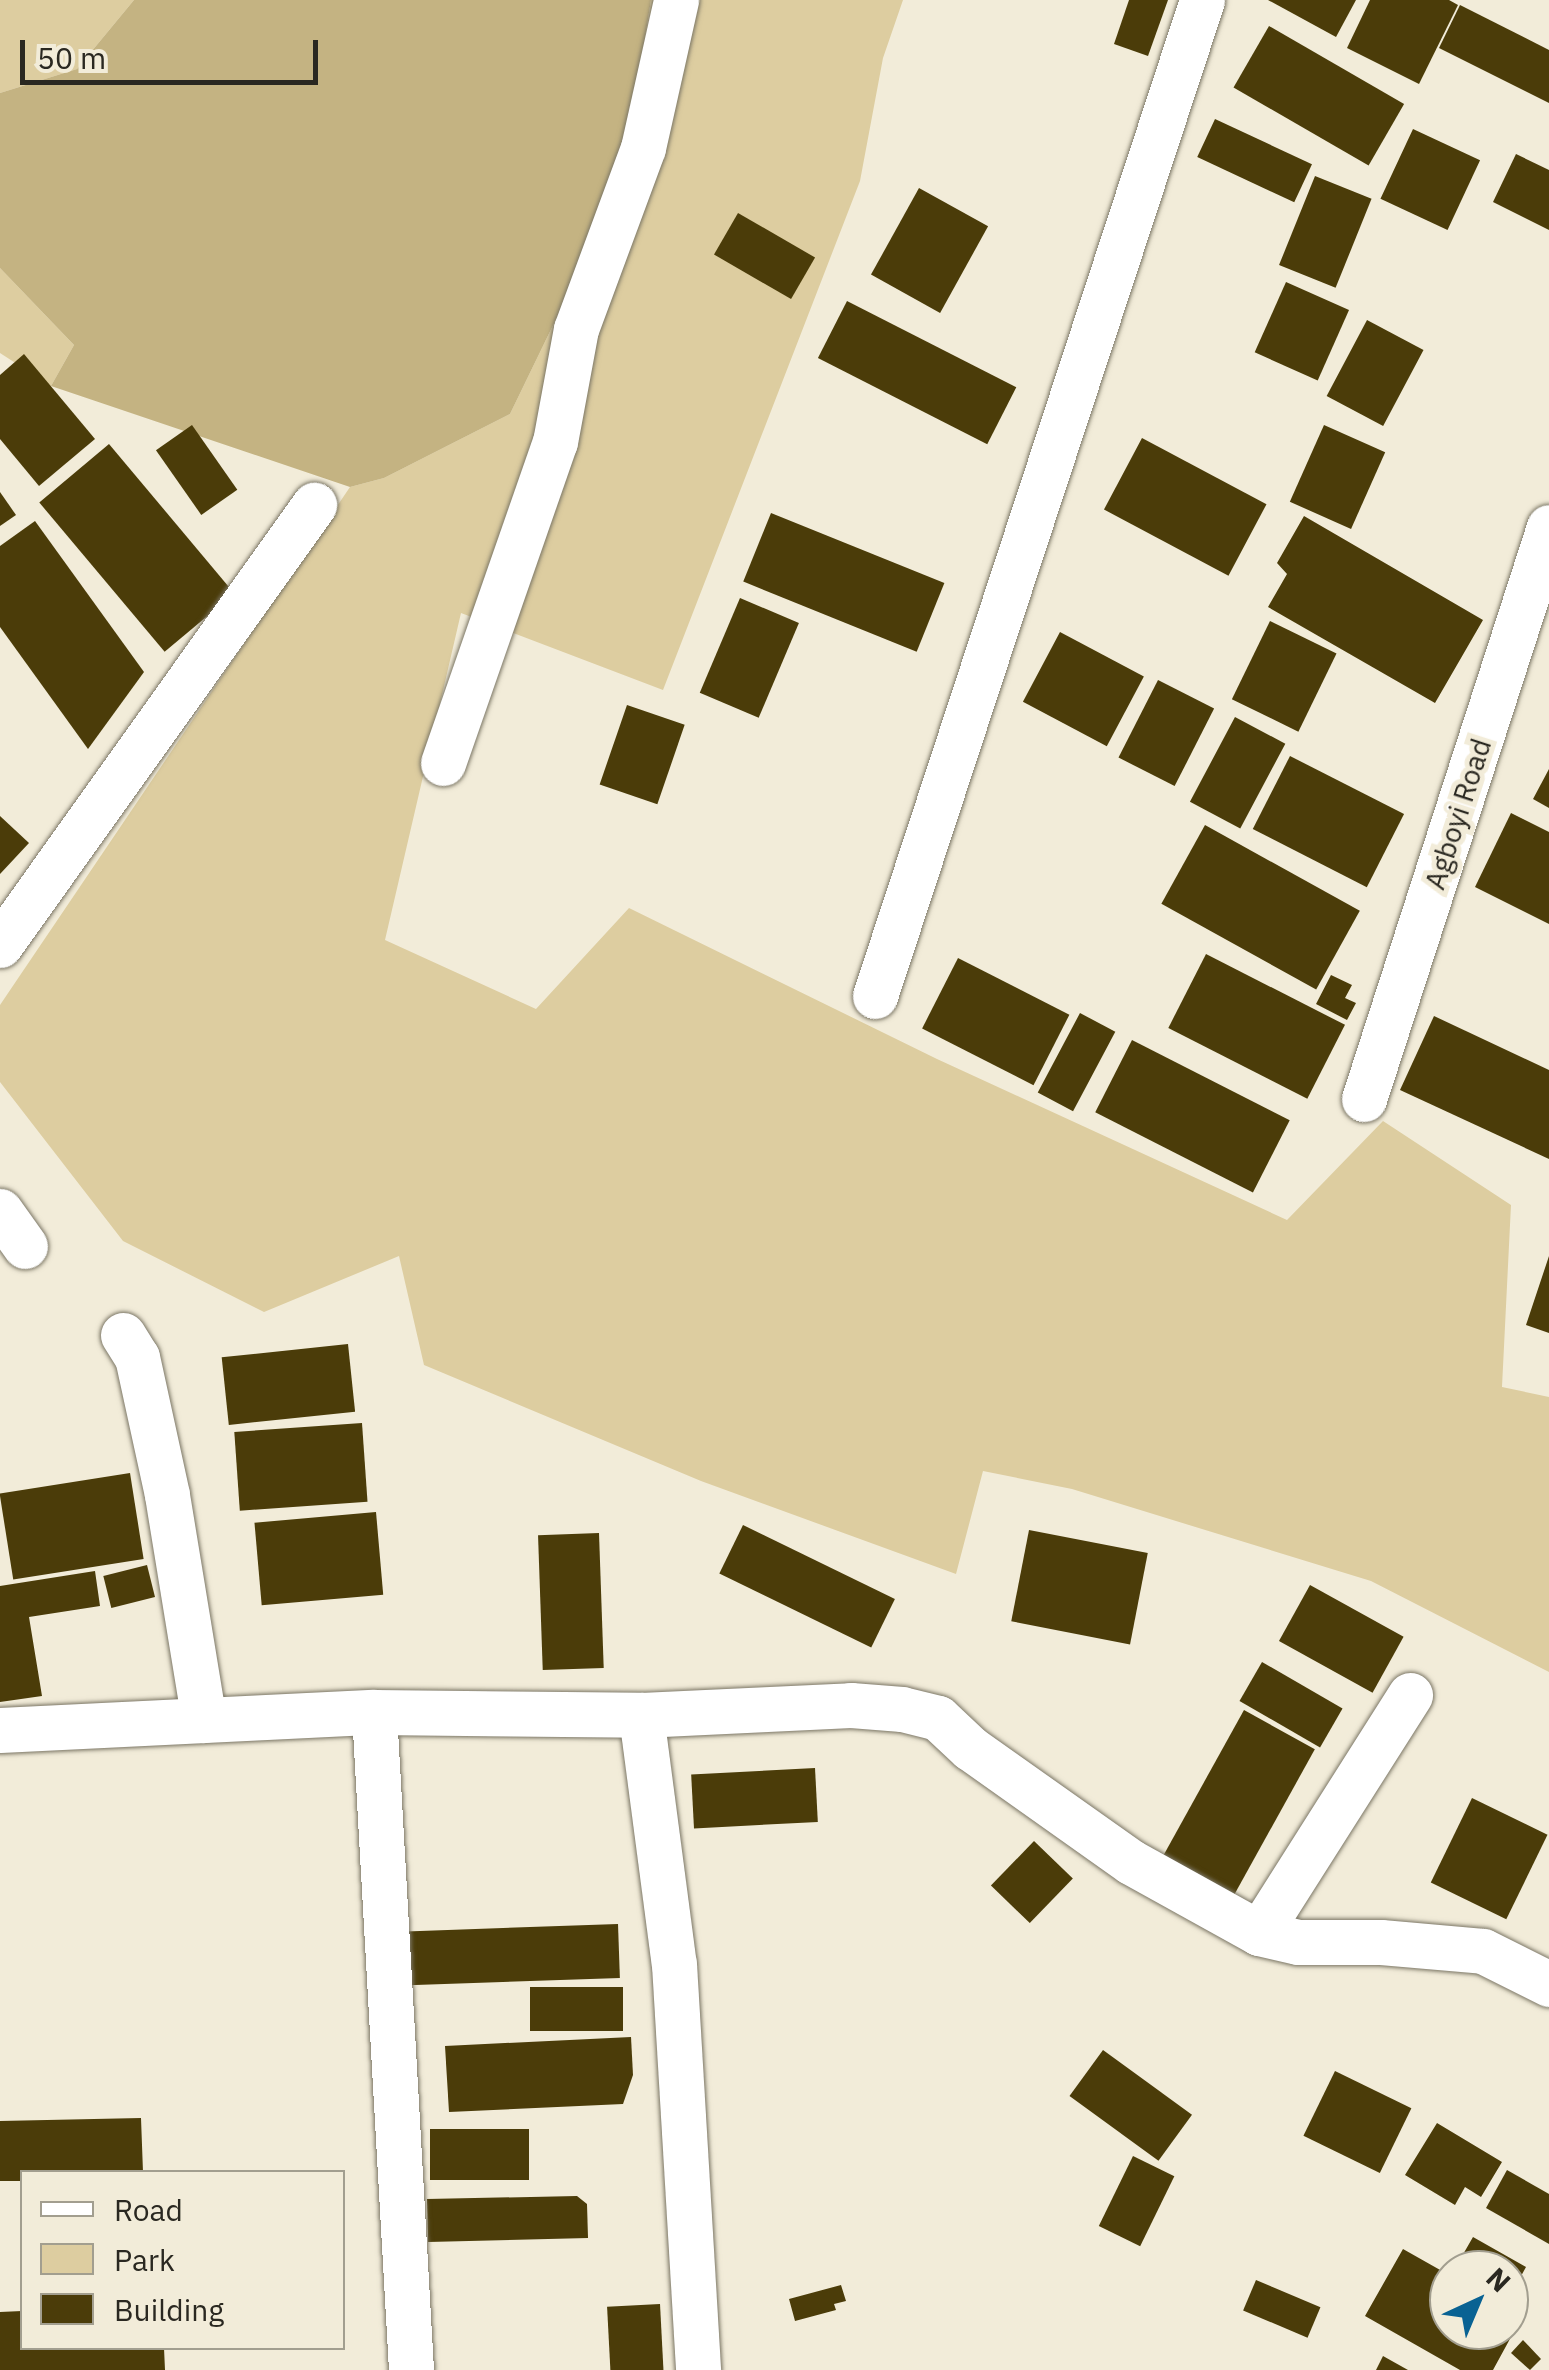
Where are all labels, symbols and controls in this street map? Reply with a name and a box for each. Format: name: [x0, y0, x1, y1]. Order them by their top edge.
scale bar: [25, 20, 322, 82]
text: 50 m: [37, 38, 106, 77]
street label: Agboyi Road: [1418, 734, 1498, 894]
legend: [20, 2170, 345, 2350]
text: Road: [114, 2190, 183, 2229]
text: Park: [114, 2240, 175, 2279]
north arrow: [1429, 2250, 1529, 2350]
text: N: [1479, 2259, 1519, 2300]
text: Building: [114, 2290, 224, 2329]

